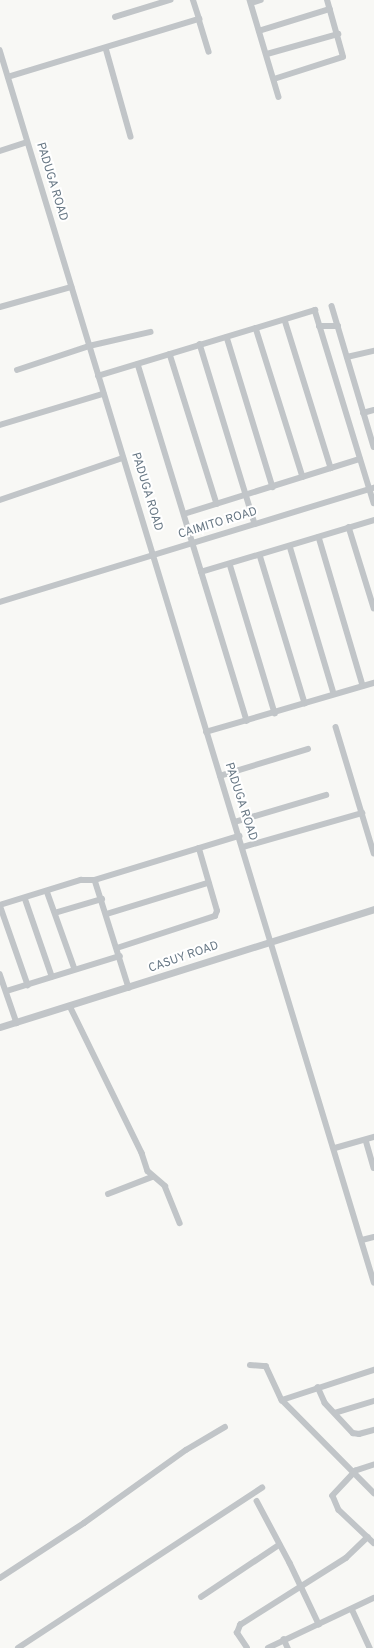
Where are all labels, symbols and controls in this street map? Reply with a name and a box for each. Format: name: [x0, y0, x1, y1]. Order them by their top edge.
street label: PADUGA ROAD: [32, 141, 70, 223]
street label: PADUGA ROAD: [127, 451, 165, 533]
street label: CAIMITO ROAD: [177, 505, 259, 543]
street label: PADUGA ROAD: [220, 761, 260, 843]
street label: CASUY ROAD: [147, 939, 221, 977]

